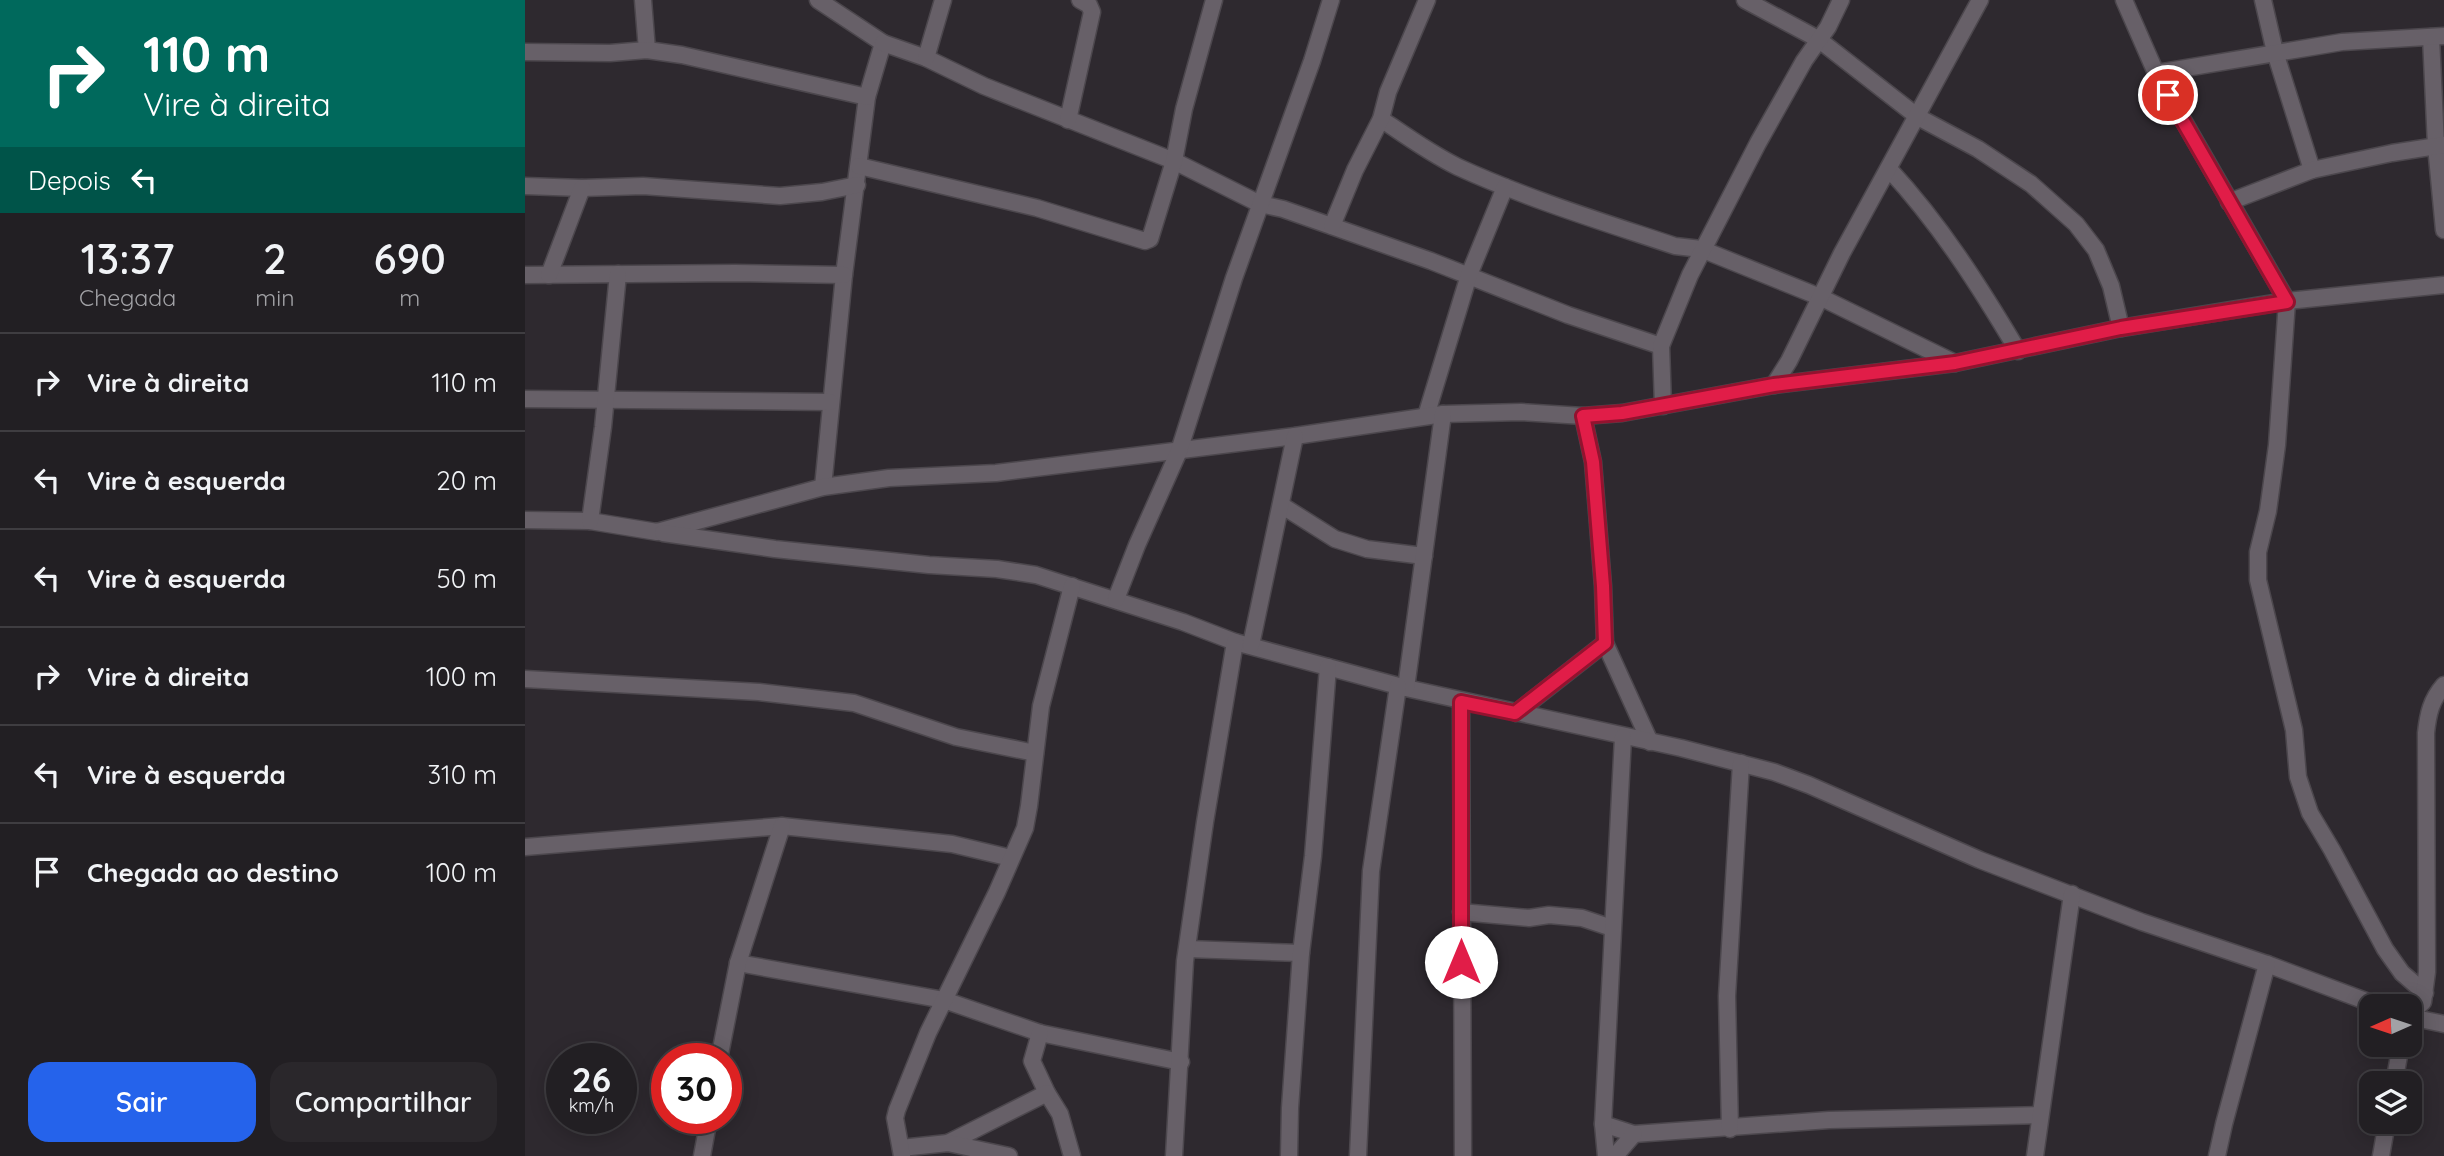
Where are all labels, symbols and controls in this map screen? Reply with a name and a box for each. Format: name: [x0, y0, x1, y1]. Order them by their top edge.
text: 110 m: [143, 23, 270, 84]
icon: right: [28, 28, 119, 119]
pin: [2138, 65, 2198, 125]
icon: arrive: [2149, 76, 2187, 114]
text: Vire à direita: [143, 84, 331, 124]
icon: left: [125, 161, 163, 199]
text: Depois: [28, 164, 111, 197]
text: 13:37: [81, 232, 174, 285]
text: 2: [263, 232, 287, 285]
text: 690: [374, 232, 446, 285]
text: Chegada: [79, 283, 176, 312]
text: min: [255, 283, 294, 312]
text: m: [399, 283, 420, 312]
icon: right: [28, 363, 66, 401]
text: Vire à direita: [87, 366, 249, 399]
text: 110 m: [431, 366, 497, 399]
icon: left: [28, 461, 66, 499]
text: Vire à esquerda: [87, 464, 286, 497]
text: 20 m: [436, 464, 497, 497]
icon: left: [28, 559, 66, 597]
text: Vire à esquerda: [87, 562, 286, 595]
text: 50 m: [437, 562, 497, 595]
icon: right: [28, 657, 66, 695]
text: Vire à direita: [87, 660, 249, 693]
text: 100 m: [426, 660, 497, 693]
icon: left: [28, 755, 66, 793]
text: Vire à esquerda: [87, 758, 286, 791]
text: 310 m: [427, 758, 497, 791]
icon: arrive: [28, 853, 66, 891]
text: Chegada ao destino: [87, 856, 339, 889]
text: 100 m: [426, 856, 497, 889]
position arrow: [1424, 925, 1498, 999]
north arrow: [2359, 994, 2422, 1057]
map controls: [2359, 994, 2422, 1134]
speed limit sign: 30: [651, 1043, 742, 1134]
text: 26: [572, 1057, 611, 1101]
button: Sair: [28, 1062, 256, 1142]
button: Compartilhar: [270, 1062, 497, 1142]
button: layers: [2359, 1071, 2422, 1134]
text: km/h: [569, 1094, 614, 1117]

